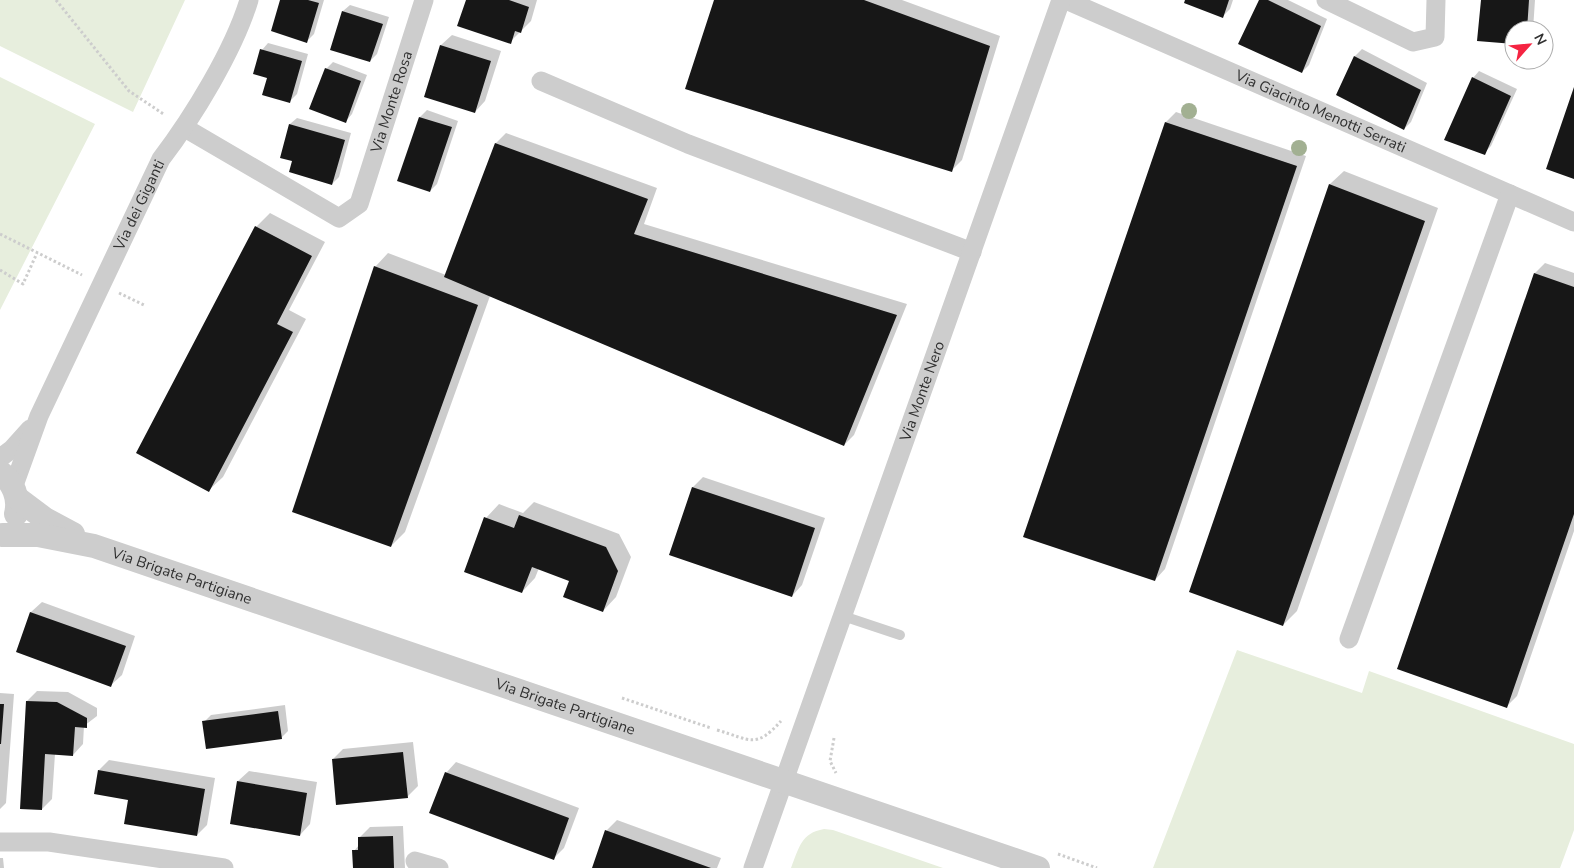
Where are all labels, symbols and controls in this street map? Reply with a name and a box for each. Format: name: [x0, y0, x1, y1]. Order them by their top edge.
north arrow: [1504, 20, 1554, 70]
text: N: [1529, 30, 1551, 48]
street label: Via Monte Rosa: [366, 48, 417, 156]
street label: Via Giacinto Menotti Serrati: [1231, 65, 1409, 157]
street label: Via dei Giganti: [109, 156, 169, 255]
street label: Via Monte Nero: [895, 338, 949, 445]
street label: Via Brigate Partigiane: [108, 543, 255, 609]
street label: Via Brigate Partigiane: [492, 673, 638, 740]

